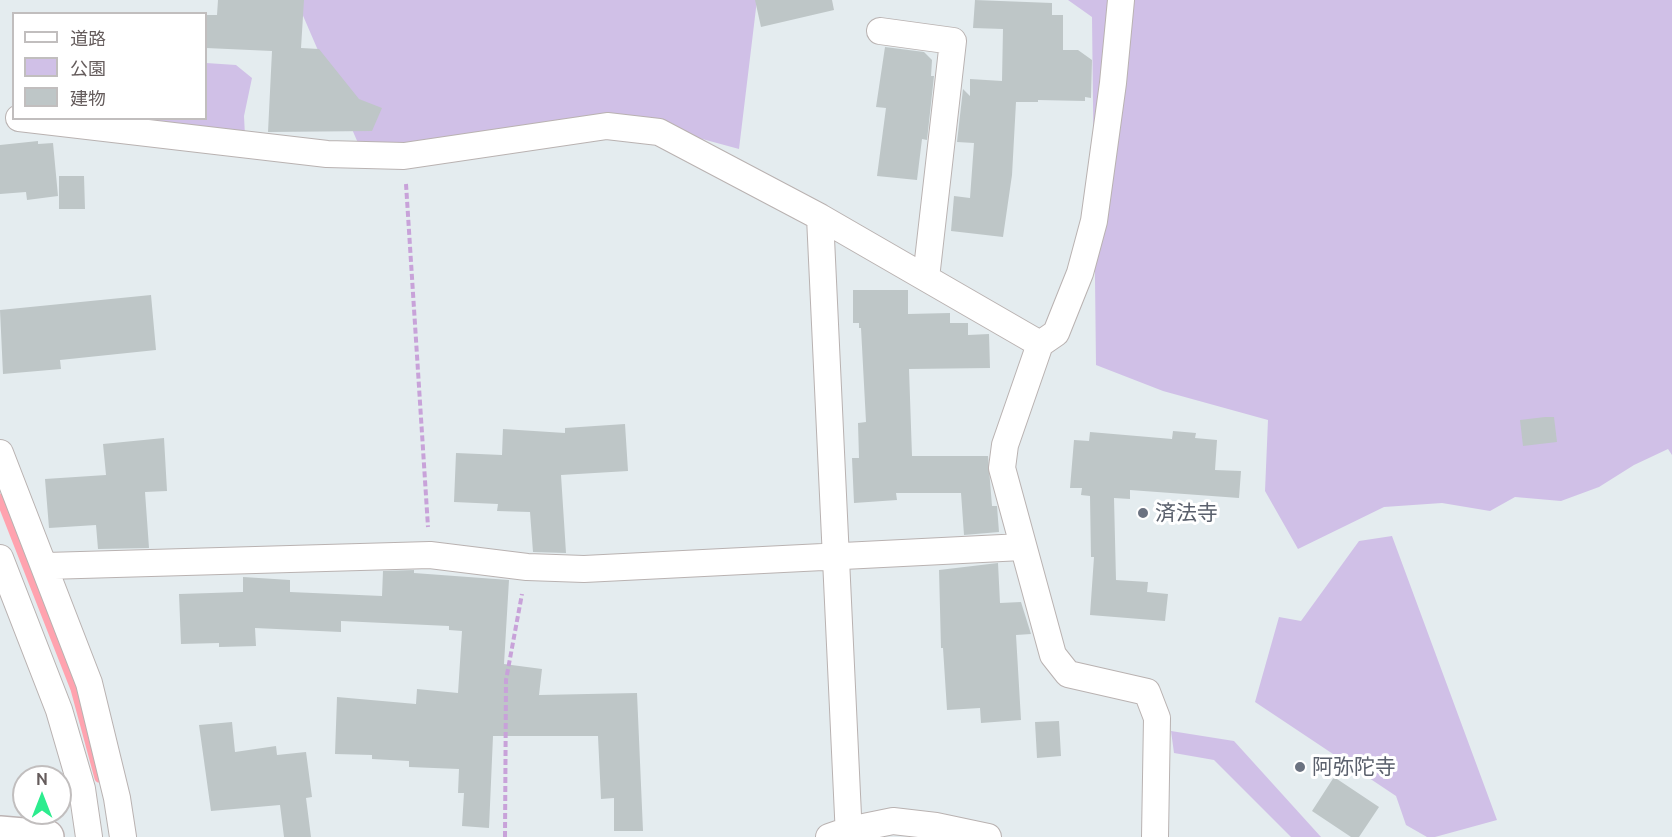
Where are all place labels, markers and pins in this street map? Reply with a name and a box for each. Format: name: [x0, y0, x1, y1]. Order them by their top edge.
place label: 済法寺: [1155, 500, 1218, 526]
marker: 済法寺: [1136, 506, 1150, 520]
place label: 阿弥陀寺: [1312, 754, 1396, 780]
marker: 阿弥陀寺: [1293, 760, 1307, 774]

